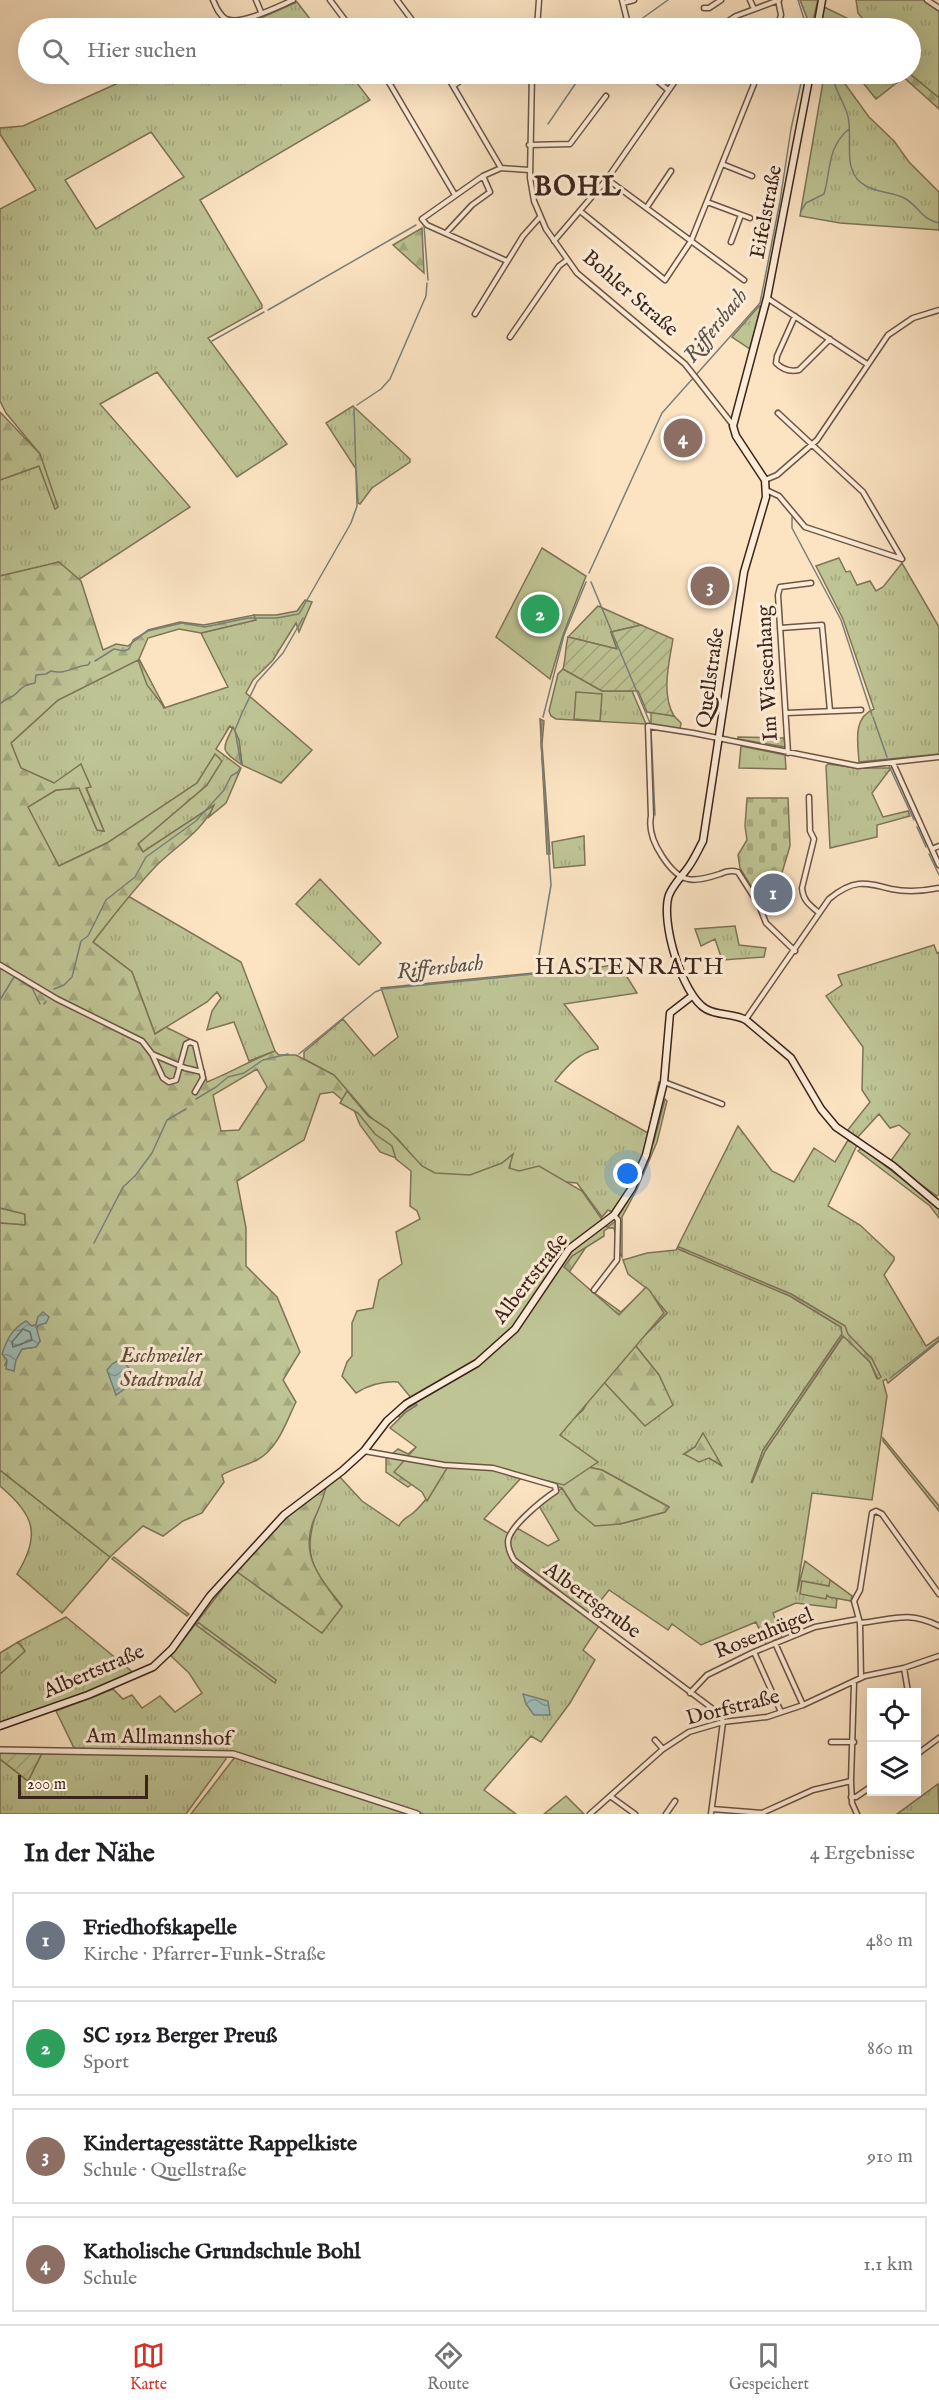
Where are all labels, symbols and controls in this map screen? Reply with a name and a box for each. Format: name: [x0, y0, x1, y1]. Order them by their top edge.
search box: [18, 18, 921, 84]
icon: search: [39, 35, 72, 68]
text: Hier suchen: [87, 37, 197, 65]
street label: Eifelstraße: [745, 162, 789, 261]
district label: BOHL: [534, 171, 622, 205]
street label: Bohler Straße: [576, 245, 684, 343]
water label: Riffersbach: [678, 283, 754, 369]
pin: 4: [664, 416, 702, 460]
pin: 3: [690, 564, 730, 608]
pin: 2: [520, 592, 560, 636]
street label: Im Wiesenhang: [751, 604, 785, 742]
street label: Quellstraße: [691, 626, 731, 730]
pin: 1: [754, 870, 792, 916]
water label: Riffersbach: [395, 950, 485, 986]
district label: HASTENRATH: [535, 952, 725, 983]
your location: [613, 1159, 642, 1188]
street label: Albertstraße: [487, 1228, 575, 1330]
park label: Eschweiler Stadtwald: [119, 1343, 204, 1394]
street label: Albertsgrube: [537, 1556, 646, 1646]
street label: Rosenhügel: [711, 1602, 818, 1666]
street label: Albertstraße: [38, 1638, 149, 1706]
street label: Dorfstraße: [684, 1683, 783, 1733]
map controls: [867, 1688, 921, 1796]
button: locate: [867, 1688, 921, 1742]
street label: Am Allmannshof: [85, 1723, 235, 1753]
button: layers: [867, 1742, 921, 1796]
scale bar: [18, 1772, 148, 1800]
text: 200 m: [27, 1775, 66, 1795]
text: In der Nähe: [24, 1837, 155, 1870]
text: 4 Ergebnisse: [810, 1841, 915, 1866]
text: Friedhofskapelle: [83, 1914, 237, 1942]
text: 1: [42, 1928, 49, 1953]
text: 480 m: [866, 1928, 913, 1953]
text: Kirche · Pfarrer-Funk-Straße: [83, 1942, 326, 1967]
text: SC 1912 Berger Preuß: [83, 2022, 277, 2050]
text: 2: [41, 2036, 50, 2061]
text: 860 m: [867, 2036, 913, 2061]
text: Sport: [83, 2050, 129, 2075]
text: Kindertagesstätte Rappelkiste: [83, 2130, 357, 2158]
text: 3: [42, 2144, 49, 2169]
text: 910 m: [867, 2144, 913, 2169]
text: Schule · Quellstraße: [83, 2158, 247, 2183]
text: Katholische Grundschule Bohl: [83, 2238, 360, 2266]
text: 4: [41, 2252, 50, 2277]
text: 1.1 km: [863, 2252, 913, 2277]
text: Schule: [83, 2266, 137, 2291]
tab: Karte: [130, 2339, 167, 2395]
tab: Route: [427, 2339, 469, 2395]
tab: Gespeichert: [729, 2339, 809, 2395]

